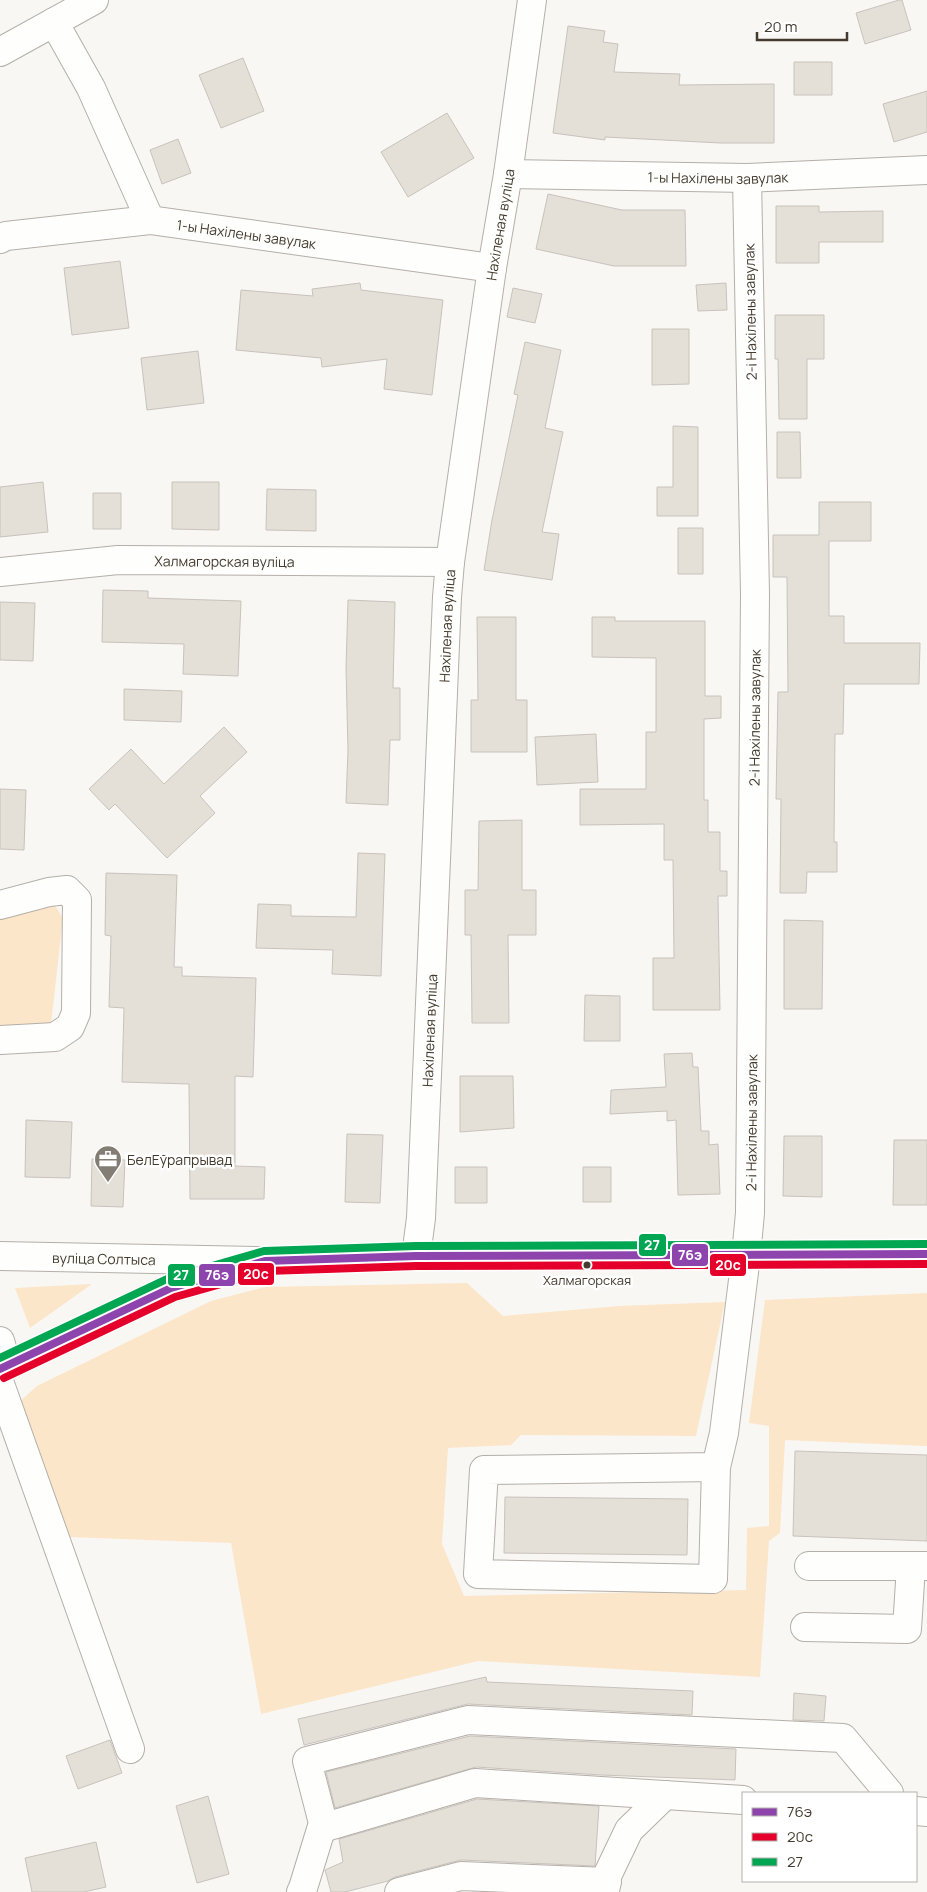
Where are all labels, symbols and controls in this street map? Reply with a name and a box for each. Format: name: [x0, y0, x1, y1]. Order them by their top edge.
scale bar: [757, 10, 847, 42]
text: 20 m: [764, 16, 797, 37]
street label: Нахіленая вуліца: [481, 167, 518, 282]
street label: 1-ы Нахілены завулак: [648, 167, 790, 188]
street label: 1-ы Нахілены завулак: [176, 214, 318, 253]
street label: 2-і Нахілены завулак: [739, 242, 761, 381]
street label: Халмагорская вуліца: [154, 551, 295, 571]
street label: Нахіленая вуліца: [434, 569, 459, 683]
street label: 2-і Нахілены завулак: [744, 648, 764, 786]
street label: Нахіленая вуліца: [417, 973, 441, 1087]
street label: 2-і Нахілены завулак: [741, 1053, 761, 1191]
office icon: БелЕўрапрывад: [93, 1144, 123, 1183]
place label: БелЕўрапрывад: [127, 1150, 232, 1169]
line badge: 27: [638, 1233, 667, 1257]
text: 27: [644, 1235, 660, 1254]
line badge: 76э: [671, 1243, 709, 1267]
text: 76э: [678, 1245, 702, 1264]
street label: вуліца Солтыса: [52, 1248, 156, 1269]
line badge: 20с: [709, 1253, 747, 1277]
text: 20с: [715, 1255, 741, 1274]
marker: Халмагорская: [582, 1260, 592, 1270]
line badge: 20с: [237, 1262, 275, 1286]
line badge: 27: [167, 1263, 196, 1287]
line badge: 76э: [198, 1263, 236, 1287]
text: 20с: [243, 1264, 269, 1283]
text: 27: [173, 1265, 189, 1284]
text: 76э: [205, 1265, 229, 1284]
place label: Халмагорская: [543, 1271, 631, 1289]
legend: [742, 1792, 917, 1882]
text: 76э: [787, 1801, 812, 1822]
text: 20с: [787, 1826, 813, 1847]
text: 27: [787, 1851, 803, 1872]

